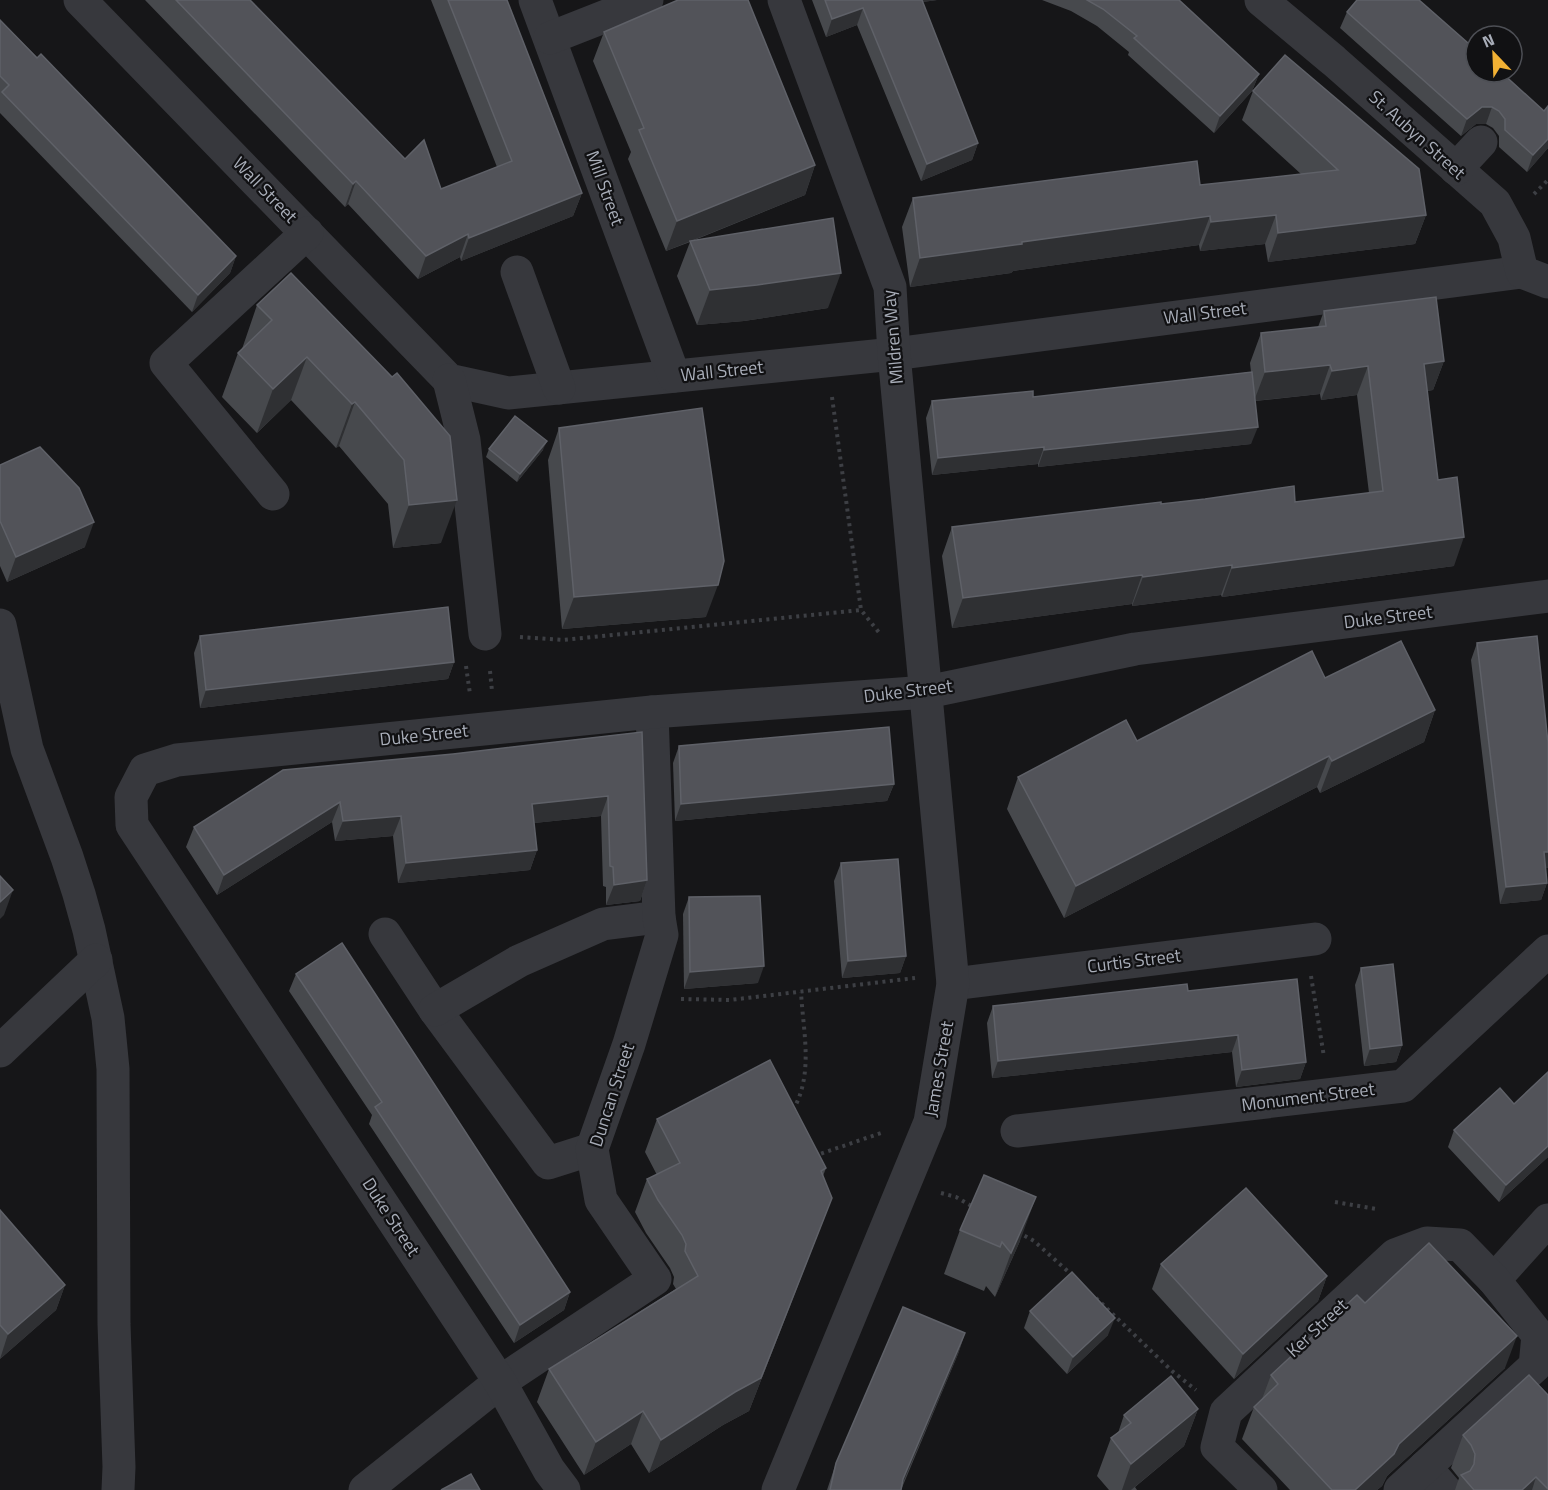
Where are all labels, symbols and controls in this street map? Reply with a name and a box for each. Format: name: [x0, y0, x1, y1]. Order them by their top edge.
north arrow: [1464, 24, 1524, 84]
text: N: [1478, 27, 1498, 53]
street label: St. Aubyn Street: [1363, 84, 1472, 186]
street label: Mill Street: [579, 147, 632, 230]
street label: Wall Street: [227, 150, 304, 230]
street label: Mildren Way: [875, 288, 910, 385]
street label: Wall Street: [1162, 294, 1249, 331]
street label: Wall Street: [679, 353, 765, 388]
street label: Duke Street: [1342, 598, 1434, 635]
street label: Duke Street: [862, 672, 954, 709]
street label: Duke Street: [378, 716, 470, 753]
street label: Curtis Street: [1085, 941, 1183, 980]
street label: James Street: [917, 1018, 960, 1119]
street label: Duncan Street: [582, 1039, 641, 1150]
street label: Monument Street: [1240, 1075, 1377, 1118]
street label: Duke Street: [356, 1172, 427, 1262]
street label: Ker Street: [1280, 1291, 1354, 1363]

